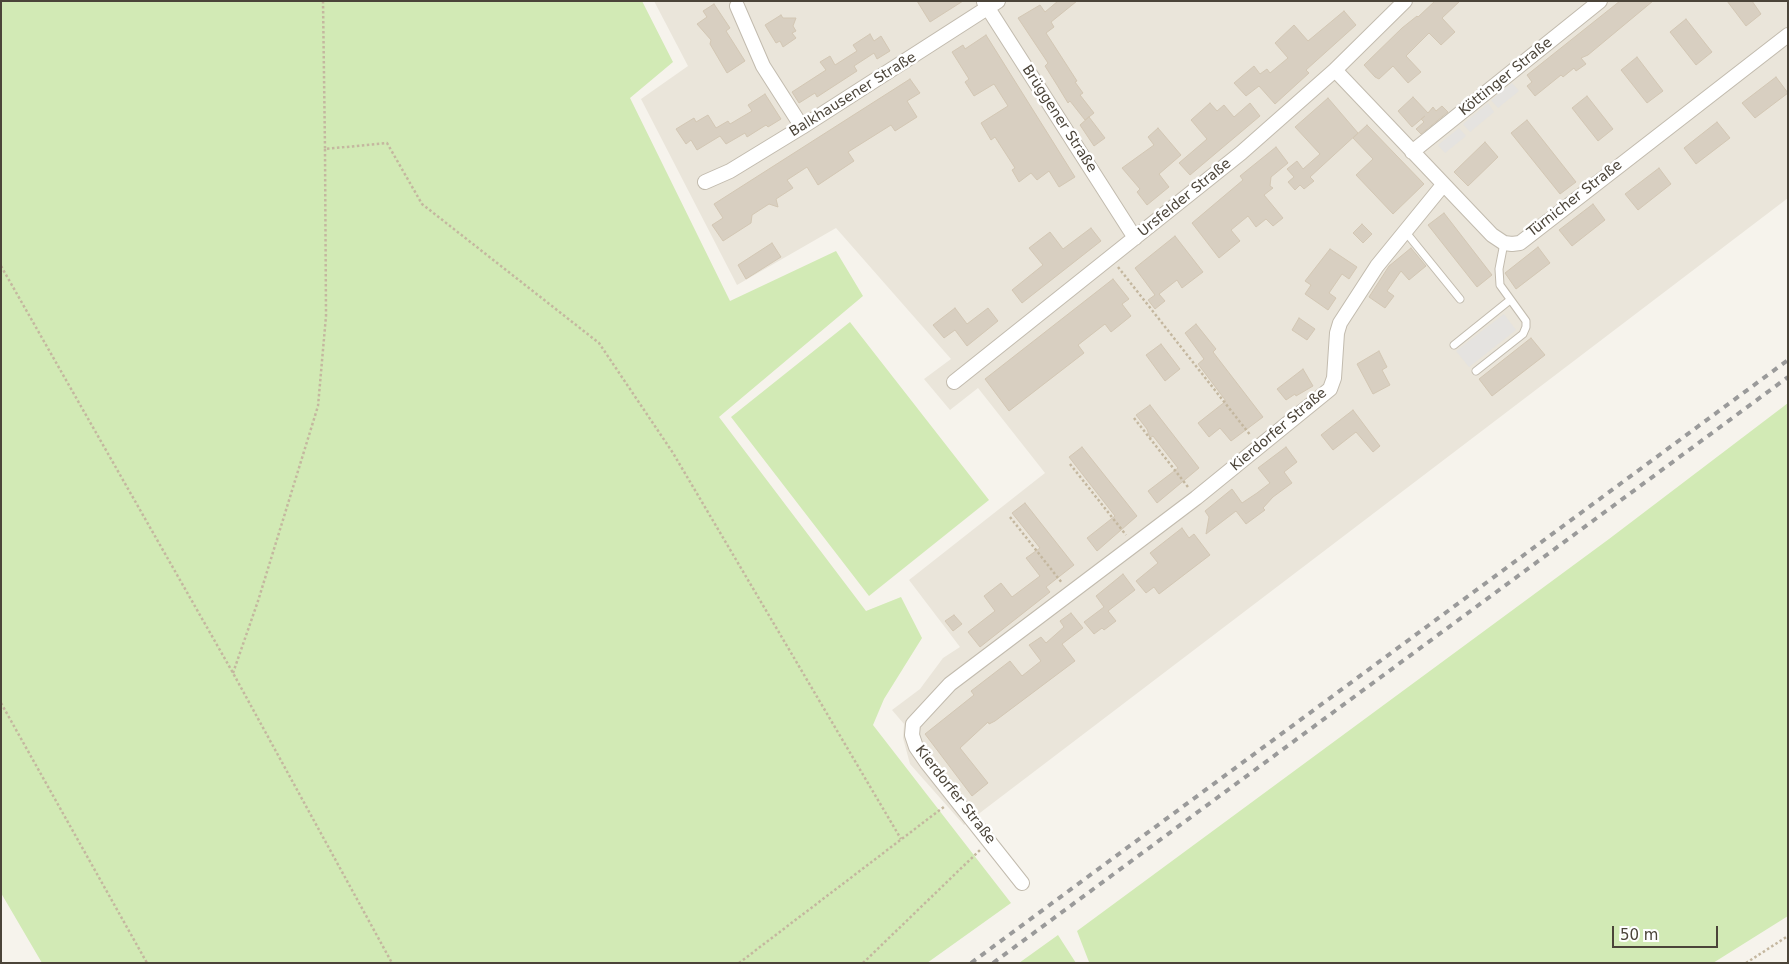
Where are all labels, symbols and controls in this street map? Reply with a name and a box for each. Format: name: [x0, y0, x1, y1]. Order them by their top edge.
street label: Köttinger Straße: [1456, 34, 1556, 120]
street label: Balkhausener Straße: [787, 49, 919, 141]
street label: Brüggener Straße: [1018, 62, 1100, 176]
street label: Ursfelder Straße: [1135, 155, 1235, 241]
street label: Türnicher Straße: [1524, 157, 1626, 241]
street label: Kierdorfer Straße: [1228, 385, 1330, 475]
street label: Kierdorfer Straße: [911, 742, 999, 848]
scale bar: [1614, 916, 1720, 948]
text: 50 m: [1620, 926, 1658, 944]

